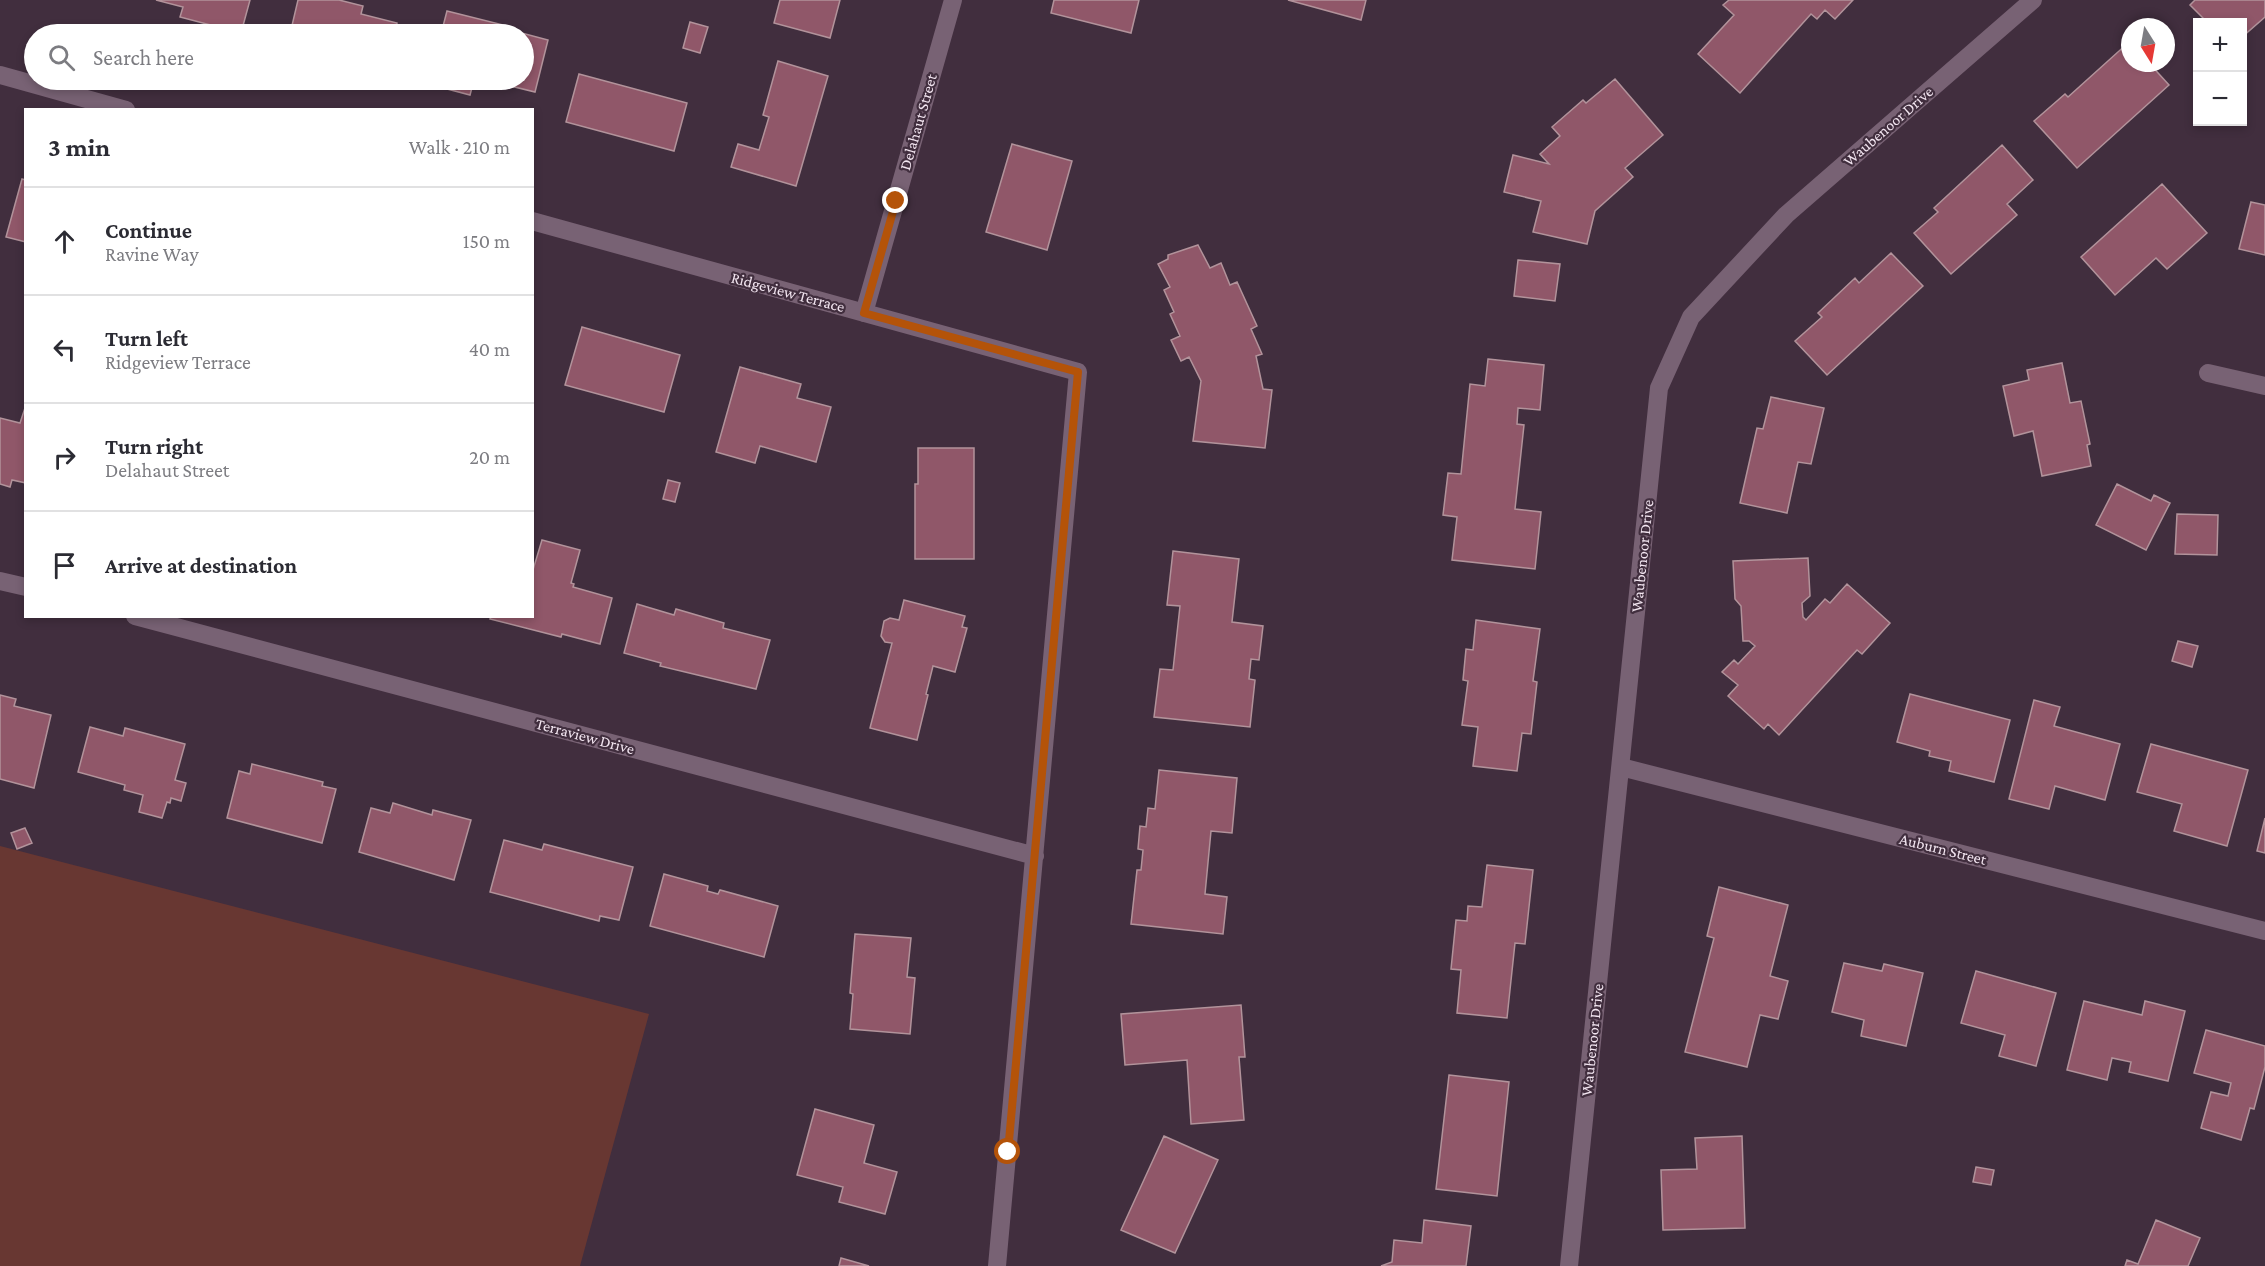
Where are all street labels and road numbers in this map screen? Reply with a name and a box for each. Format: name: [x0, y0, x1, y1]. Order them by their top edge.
street label: Delahaut Street: [896, 71, 940, 172]
street label: Waubenoor Drive: [1840, 82, 1936, 170]
street label: Ridgeview Terrace: [729, 269, 847, 316]
street label: Waubenoor Drive: [1628, 499, 1656, 613]
street label: Terraview Drive: [534, 715, 636, 757]
street label: Auburn Street: [1898, 830, 1989, 868]
street label: Waubenoor Drive: [1578, 983, 1606, 1097]

